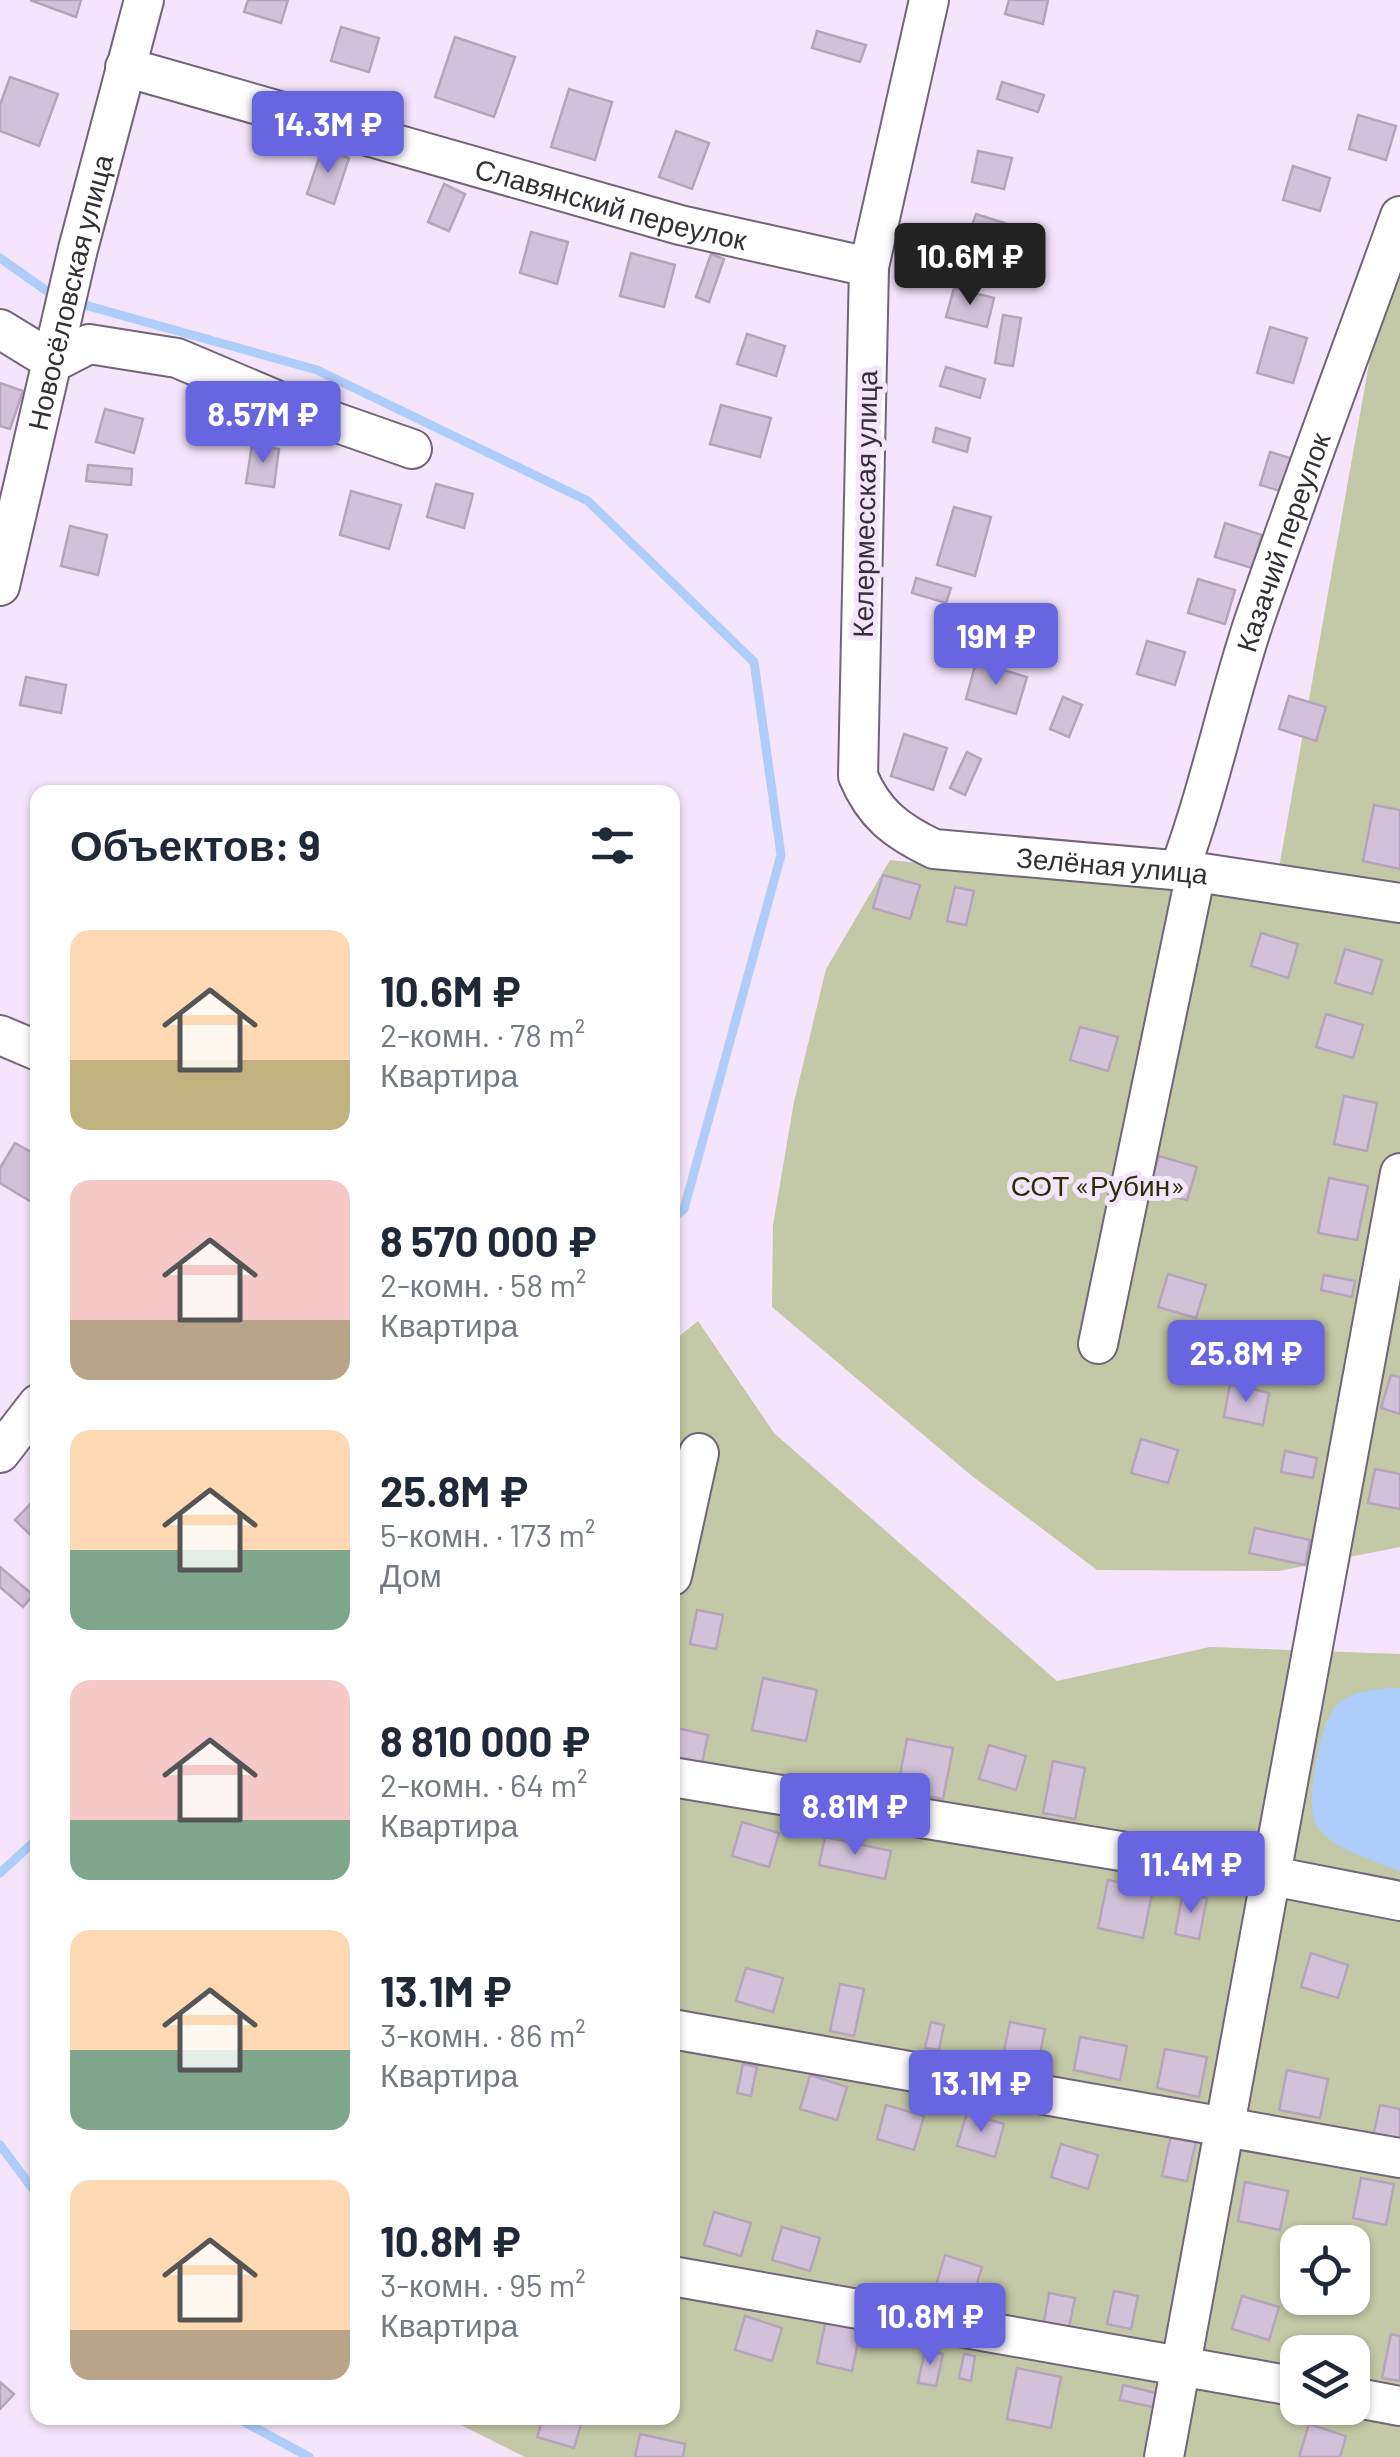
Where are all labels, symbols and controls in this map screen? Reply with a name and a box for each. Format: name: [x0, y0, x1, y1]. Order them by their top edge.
pin: 14.3M ₽: [236, 91, 420, 176]
text: 14.3M ₽: [274, 104, 382, 142]
street label: Новосёловская улица: [20, 150, 119, 433]
street label: Славянский переулок: [471, 151, 751, 256]
pin: 10.6M ₽: [878, 223, 1062, 308]
text: 10.6M ₽: [916, 236, 1024, 274]
street label: Келермесская улица: [845, 370, 883, 638]
pin: 8.57M ₽: [171, 381, 355, 466]
text: 8.57M ₽: [208, 394, 318, 432]
street label: Казачий переулок: [1228, 427, 1337, 656]
pin: 19M ₽: [926, 603, 1066, 688]
text: 19M ₽: [956, 616, 1036, 654]
icon: filters: [585, 818, 640, 873]
text: Объектов: 9: [70, 819, 321, 869]
street label: Зелёная улица: [1015, 839, 1211, 891]
text: 10.6M ₽: [380, 965, 521, 1015]
icon: home: [150, 970, 270, 1090]
text: 2-комн. · 78 m²: [380, 1015, 585, 1053]
text: Квартира: [380, 1055, 518, 1093]
park label: СОТ «Рубин»: [1011, 1168, 1185, 1202]
text: 8 570 000 ₽: [380, 1215, 597, 1265]
icon: home: [150, 1220, 270, 1340]
text: 2-комн. · 58 m²: [380, 1265, 586, 1303]
text: Квартира: [380, 1305, 518, 1343]
pin: 25.8M ₽: [1154, 1320, 1338, 1405]
text: 25.8M ₽: [1190, 1333, 1302, 1371]
text: 25.8M ₽: [380, 1465, 528, 1515]
icon: home: [150, 1470, 270, 1590]
text: 5-комн. · 173 m²: [380, 1515, 595, 1553]
text: Дом: [380, 1555, 442, 1593]
text: 8 810 000 ₽: [380, 1715, 590, 1765]
icon: home: [150, 1720, 270, 1840]
text: 2-комн. · 64 m²: [380, 1765, 587, 1803]
pin: 8.81M ₽: [763, 1773, 947, 1858]
text: 8.81M ₽: [802, 1786, 908, 1824]
text: Квартира: [380, 1805, 518, 1843]
pin: 11.4M ₽: [1099, 1831, 1283, 1916]
text: 11.4M ₽: [1140, 1844, 1242, 1882]
text: 13.1M ₽: [380, 1965, 512, 2015]
icon: home: [150, 1970, 270, 2090]
text: 3-комн. · 86 m²: [380, 2015, 586, 2053]
pin: 13.1M ₽: [889, 2050, 1073, 2135]
text: Квартира: [380, 2055, 518, 2093]
text: 13.1M ₽: [931, 2063, 1031, 2101]
text: 10.8M ₽: [380, 2215, 521, 2265]
icon: home: [150, 2220, 270, 2340]
map controls: [1280, 2225, 1370, 2425]
button: locate: [1280, 2225, 1370, 2315]
text: 3-комн. · 95 m²: [380, 2265, 586, 2303]
pin: 10.8M ₽: [838, 2283, 1022, 2368]
text: 10.8M ₽: [876, 2296, 984, 2334]
text: Квартира: [380, 2305, 518, 2343]
button: layers: [1280, 2335, 1370, 2425]

